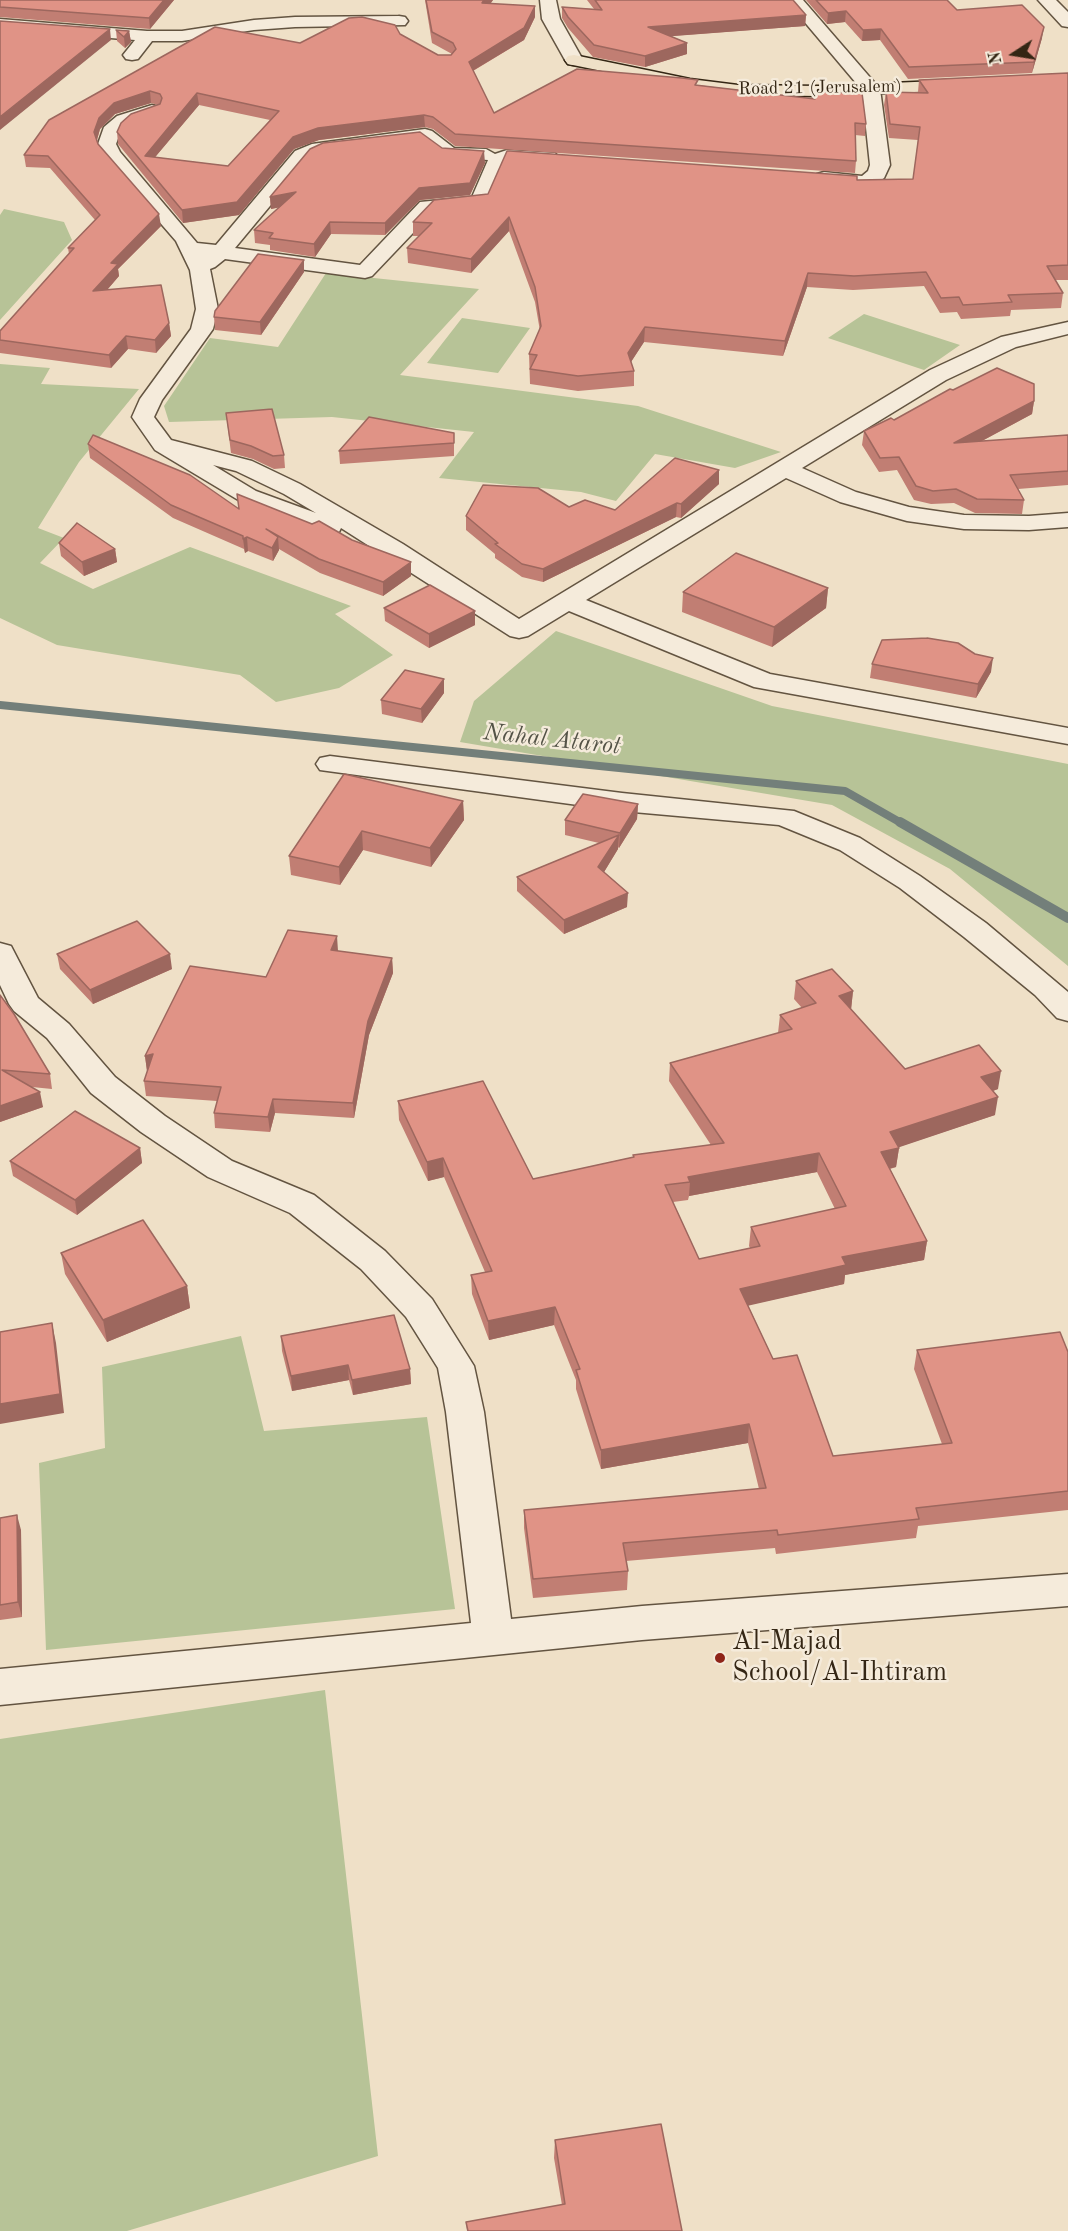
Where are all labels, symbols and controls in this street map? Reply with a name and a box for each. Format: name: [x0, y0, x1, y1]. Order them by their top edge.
north arrow: [984, 24, 1044, 84]
text: N: [987, 50, 1005, 65]
street label: Road 21 (Jerusalem): [738, 76, 902, 100]
water label: Nahal Atarot: [482, 718, 622, 762]
place label: Al-Majad School/Al-Ihtiram: [732, 1626, 947, 1689]
marker: Al-Majad School/Al-Ihtiram: [713, 1651, 727, 1665]

